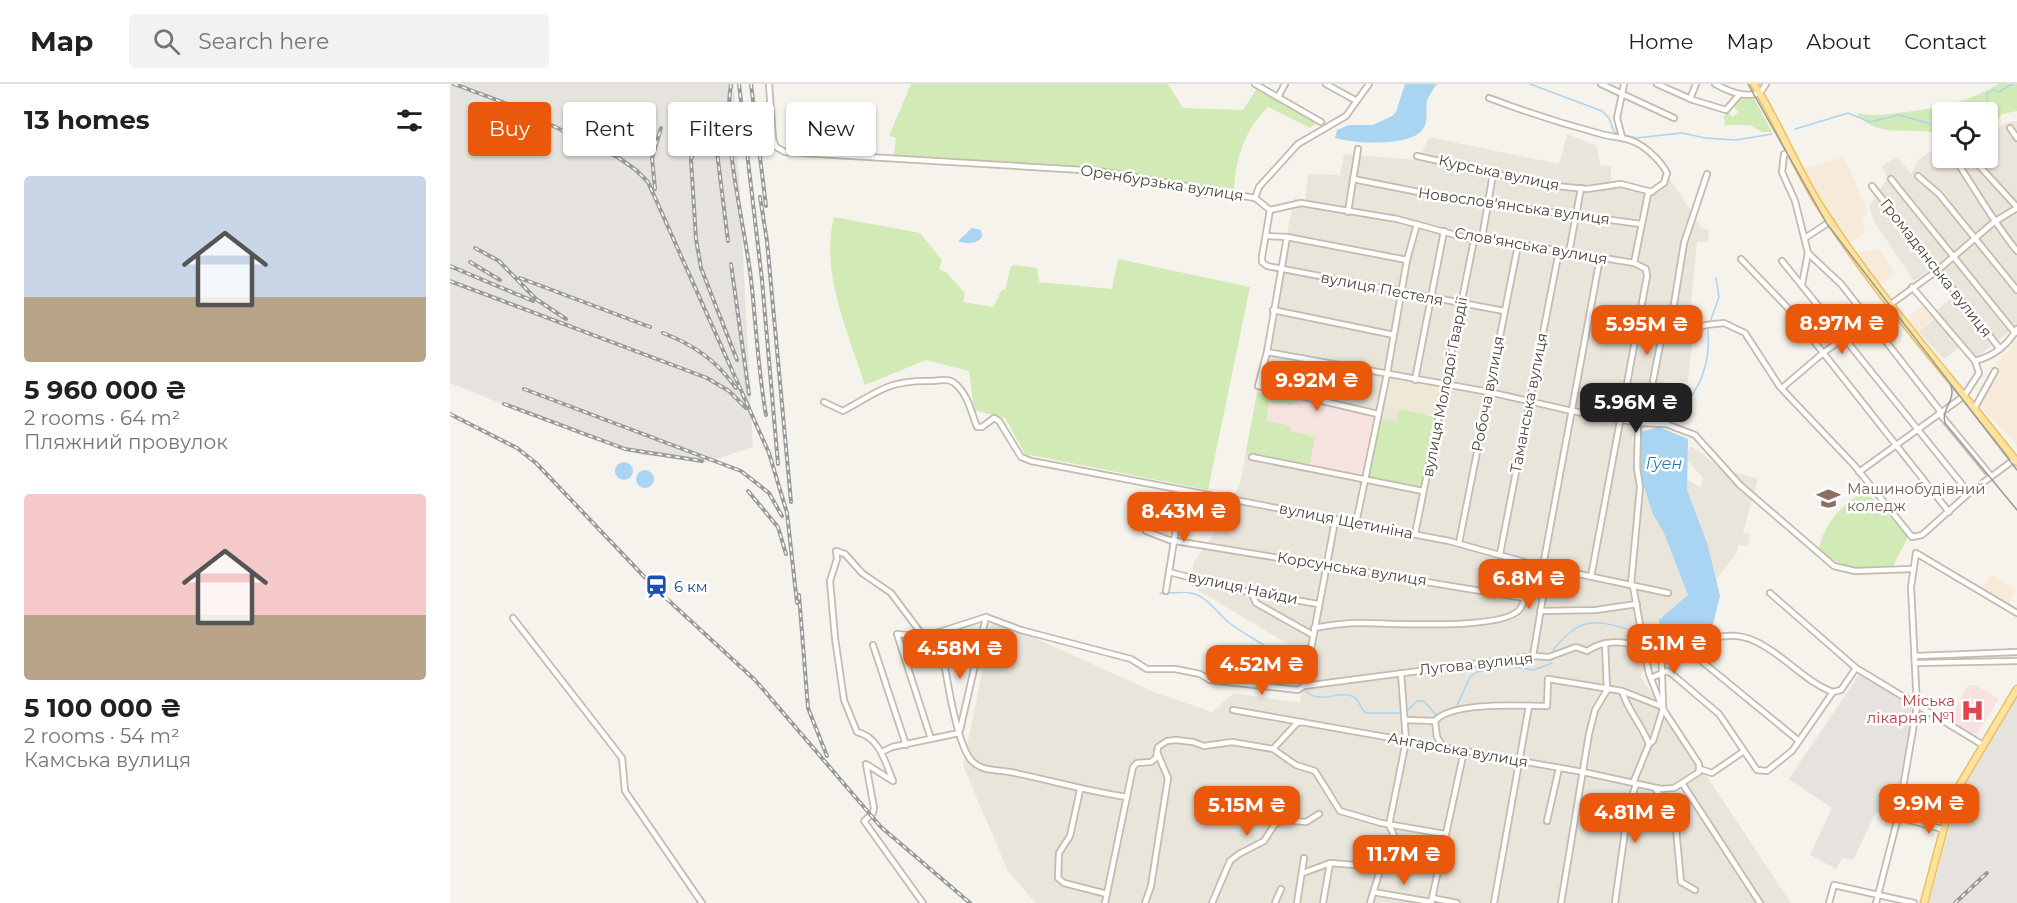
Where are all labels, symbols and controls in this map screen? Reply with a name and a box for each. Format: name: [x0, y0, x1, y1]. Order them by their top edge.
search box: [129, 14, 549, 68]
text: Map: [30, 24, 93, 58]
icon: search: [150, 25, 183, 58]
text: Search here: [198, 28, 329, 55]
text: Home: [1628, 29, 1693, 54]
text: Map: [1726, 29, 1773, 54]
text: About: [1806, 29, 1871, 54]
text: Contact: [1904, 29, 1987, 54]
chip: Buy: [468, 102, 551, 156]
chip: Rent: [563, 102, 656, 156]
chip: Filters: [668, 102, 774, 156]
chip: New: [786, 102, 876, 156]
map controls: [1932, 102, 1998, 168]
button: locate: [1932, 102, 1998, 168]
text: 13 homes: [24, 104, 150, 136]
icon: filters: [393, 104, 426, 137]
street label: Курська вулиця: [1437, 150, 1561, 195]
street label: Оренбурзька вулиця: [1079, 160, 1245, 205]
street label: Новослов'янська вулиця: [1417, 183, 1611, 228]
street label: Громадянська вулиця: [1876, 195, 1996, 341]
icon: home: [171, 215, 279, 323]
street label: Слов'янська вулиця: [1453, 223, 1609, 268]
street label: вулиця Пестеля: [1319, 267, 1445, 310]
street label: вулиця Молодої Гвардії: [1418, 295, 1471, 479]
pin: 8.97M ₴: [1787, 304, 1897, 355]
pin: 5.95M ₴: [1592, 305, 1702, 356]
text: 8.97M ₴: [1800, 311, 1885, 335]
text: 5.95M ₴: [1605, 312, 1689, 336]
street label: Таманська вулиця: [1506, 331, 1551, 475]
street label: Робоча вулиця: [1467, 334, 1508, 453]
pin: 9.92M ₴: [1262, 361, 1372, 412]
text: 9.92M ₴: [1275, 368, 1359, 392]
text: 5 960 000 ₴: [24, 374, 187, 406]
pin: 5.96M ₴: [1581, 383, 1691, 434]
text: 5.96M ₴: [1594, 390, 1678, 414]
text: 2 rooms · 64 m²: [24, 406, 180, 430]
text: Пляжний провулок: [24, 430, 228, 454]
water label: Гуен: [1646, 454, 1683, 473]
place label: Машинобудівний коледж: [1847, 479, 1986, 515]
school or university icon: Машинобудівний коледж: [1816, 485, 1842, 511]
pin: 8.43M ₴: [1129, 492, 1239, 543]
street label: вулиця Щетиніна: [1277, 498, 1415, 543]
text: 8.43M ₴: [1141, 499, 1227, 523]
icon: home: [171, 533, 279, 641]
street label: Корсунська вулиця: [1276, 547, 1428, 590]
pin: 6.8M ₴: [1480, 559, 1578, 610]
text: 6.8M ₴: [1493, 566, 1565, 590]
street label: вулиця Найди: [1186, 567, 1300, 608]
station icon: 6 км: [643, 574, 669, 600]
place label: 6 км: [674, 577, 708, 596]
pin: 5.1M ₴: [1625, 624, 1723, 675]
pin: 4.58M ₴: [905, 629, 1015, 680]
text: 5.1M ₴: [1641, 631, 1707, 655]
text: 4.58M ₴: [917, 636, 1003, 660]
pin: 4.52M ₴: [1207, 645, 1317, 696]
street label: Лугова вулиця: [1418, 648, 1534, 679]
text: 4.52M ₴: [1220, 652, 1304, 676]
place label: Міська лікарня №1: [1867, 691, 1955, 727]
text: 5 100 000 ₴: [24, 692, 181, 724]
hospital icon: Міська лікарня №1: [1960, 697, 1986, 723]
text: 2 rooms · 54 m²: [24, 724, 180, 748]
street label: Ангарська вулиця: [1387, 728, 1530, 771]
text: Камська вулиця: [24, 748, 191, 772]
pin: 9.9M ₴: [1880, 784, 1978, 835]
pin: 5.15M ₴: [1192, 786, 1302, 837]
text: 9.9M ₴: [1893, 791, 1965, 815]
text: 5.15M ₴: [1208, 793, 1286, 817]
pin: 4.81M ₴: [1580, 793, 1690, 844]
text: 4.81M ₴: [1594, 800, 1676, 824]
pin: 11.7M ₴: [1349, 835, 1459, 886]
text: 11.7M ₴: [1367, 842, 1441, 866]

